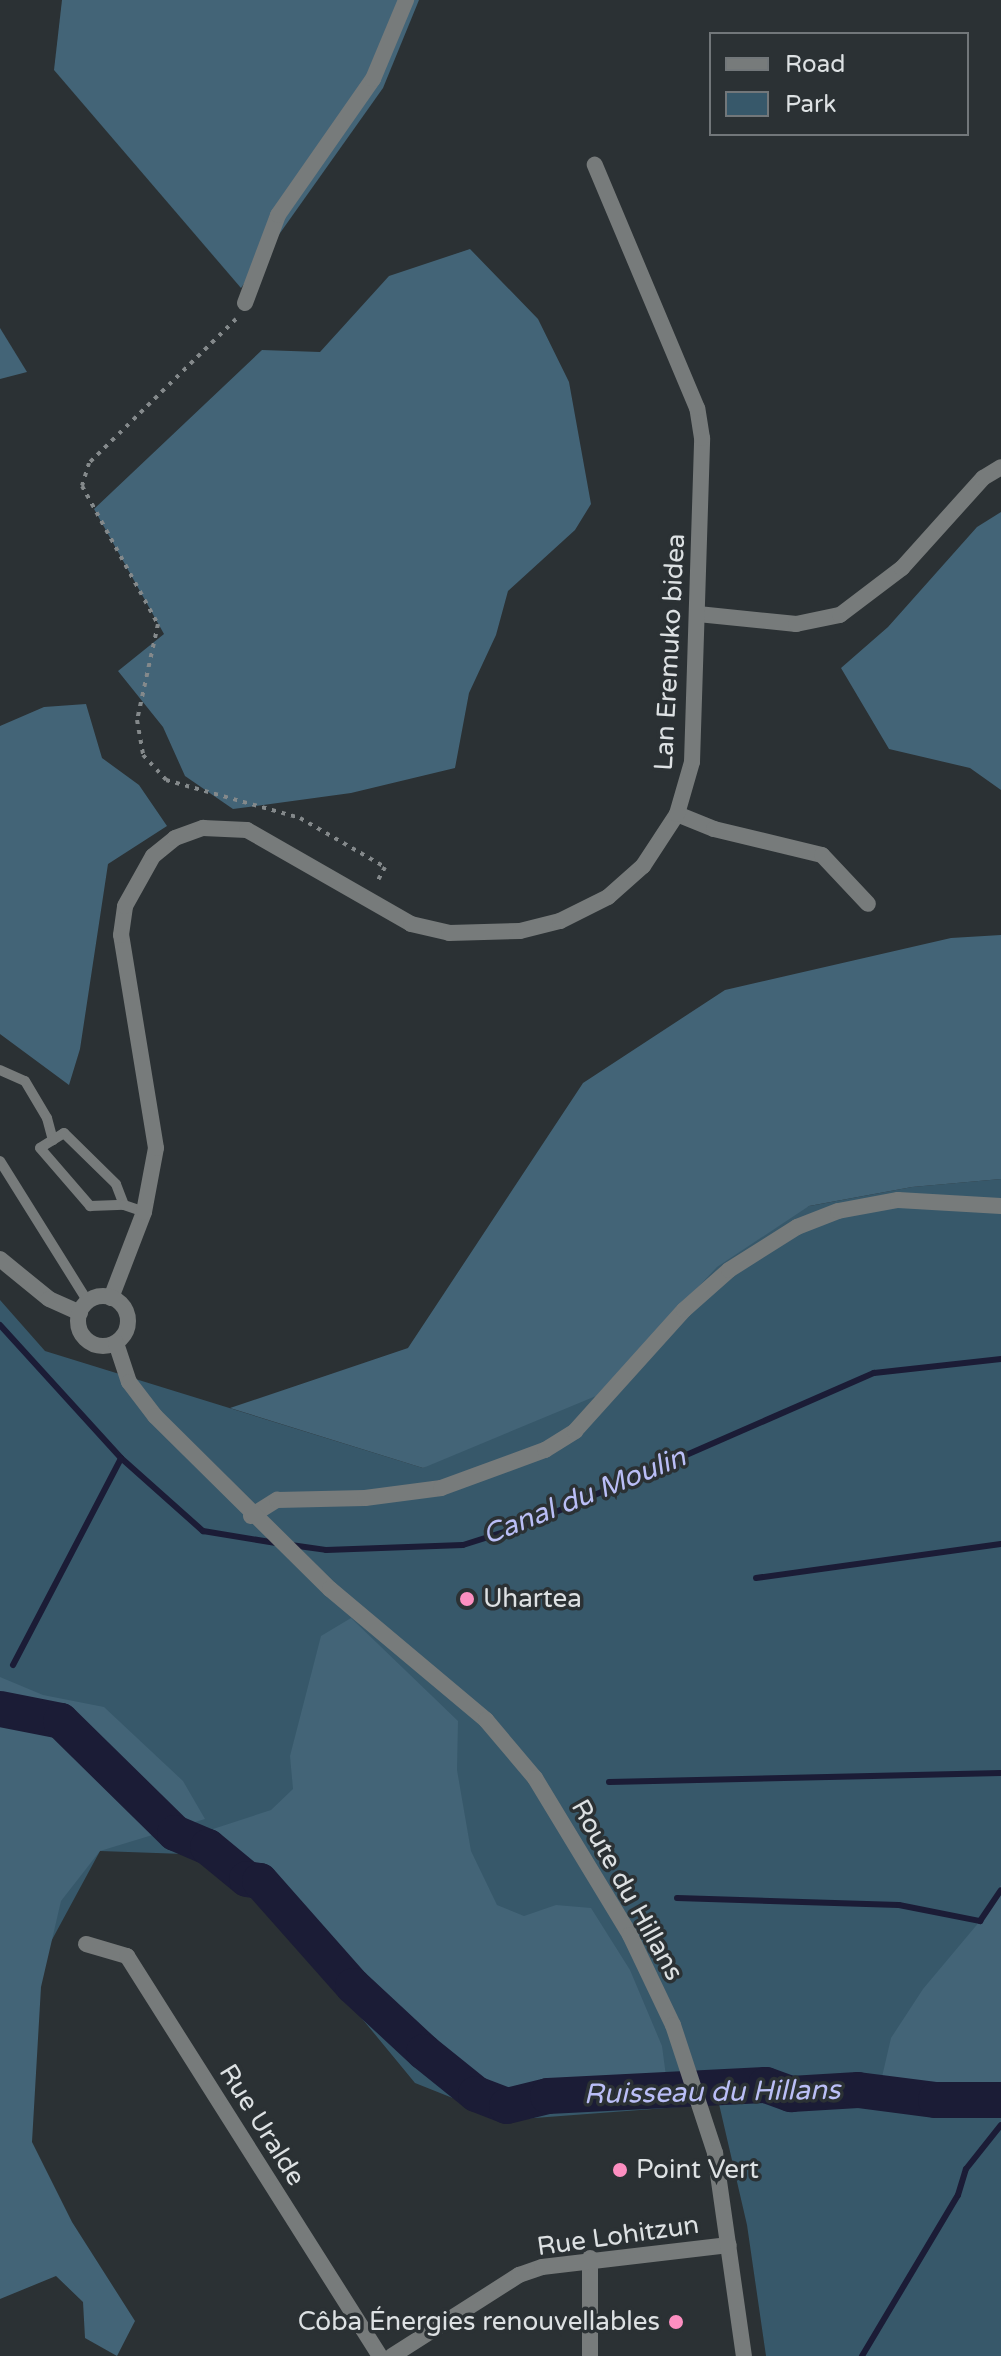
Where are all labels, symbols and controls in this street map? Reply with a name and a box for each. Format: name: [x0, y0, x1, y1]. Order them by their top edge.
legend: [709, 32, 969, 136]
text: Road: [785, 50, 845, 79]
text: Park: [785, 90, 836, 119]
street label: Lan Eremuko bidea: [648, 533, 692, 771]
water label: Canal du Moulin: [478, 1440, 690, 1552]
place label: Uhartea: [483, 1583, 582, 1615]
marker: Uhartea: [458, 1590, 476, 1608]
street label: Route du Hillans: [564, 1794, 690, 1986]
street label: Rue Uralde: [212, 2059, 312, 2191]
water label: Ruisseau du Hillans: [583, 2073, 841, 2111]
place label: Point Vert: [636, 2154, 759, 2186]
marker: Point Vert: [611, 2161, 629, 2179]
street label: Rue Lohitzun: [535, 2209, 701, 2263]
place label: Côba Énergies renouvellables: [298, 2306, 660, 2338]
marker: Côba Énergies renouvellables: [667, 2313, 685, 2331]

